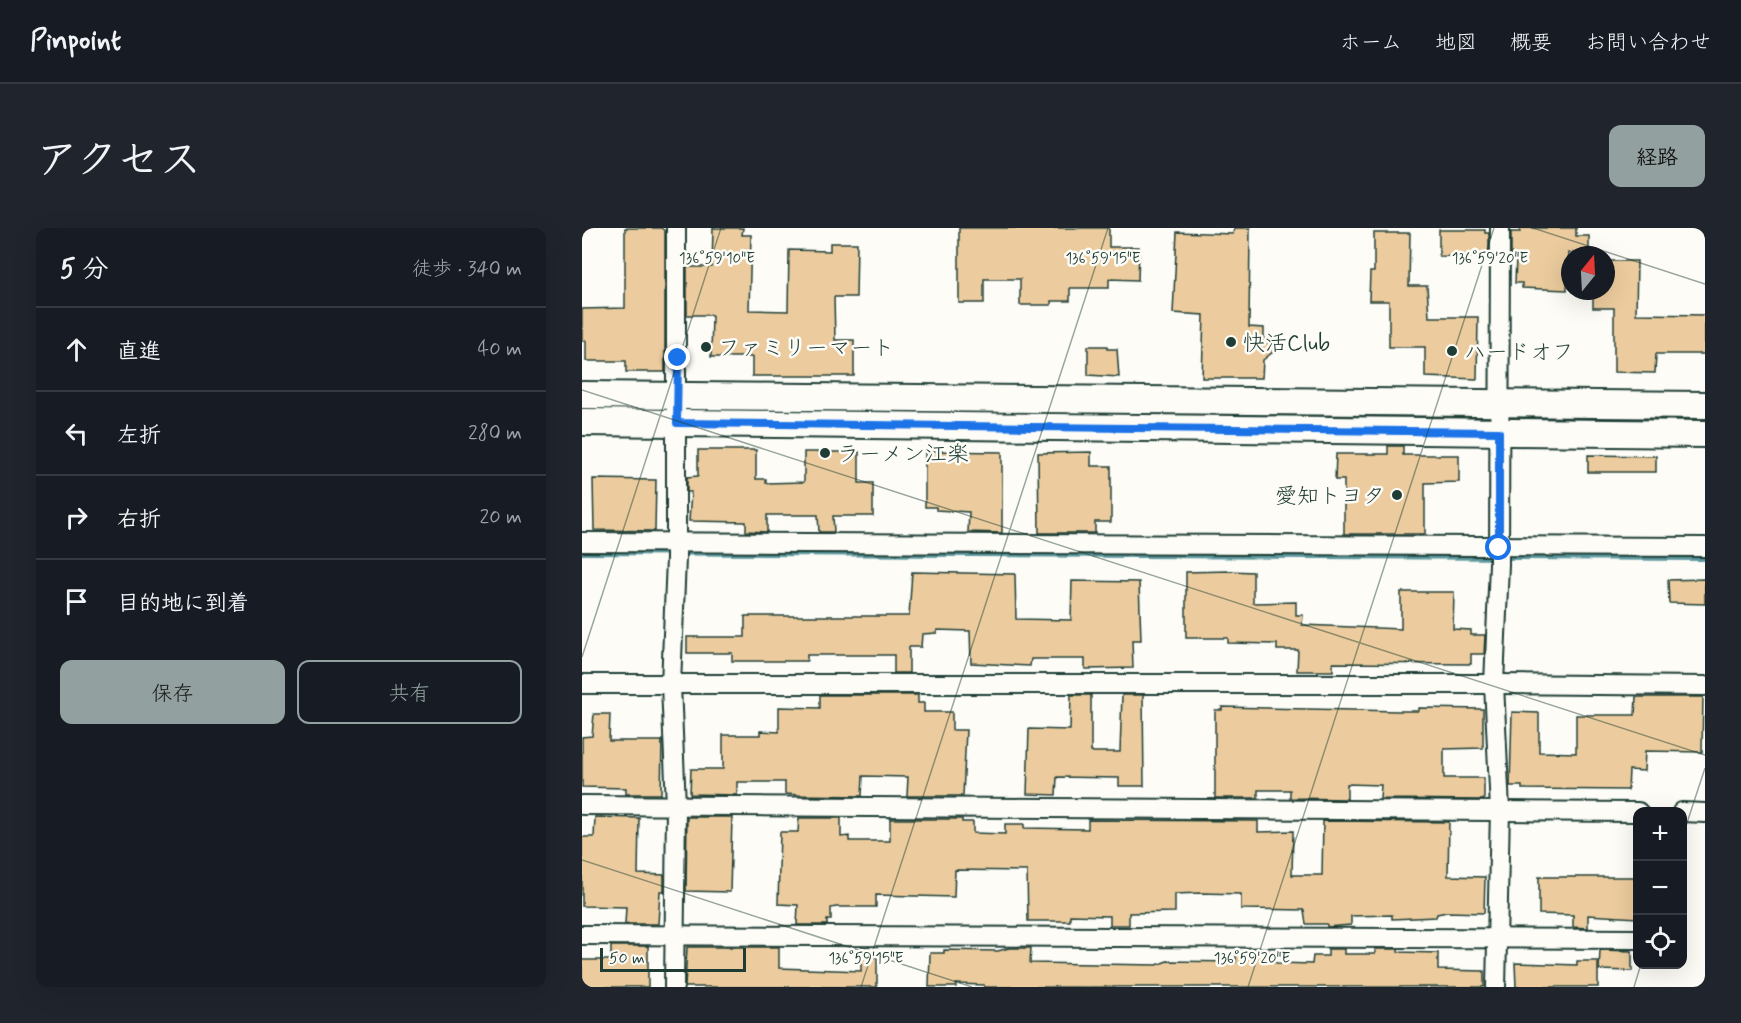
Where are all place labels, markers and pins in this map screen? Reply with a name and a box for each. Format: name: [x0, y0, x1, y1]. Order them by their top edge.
place label: 快活Club: [1243, 330, 1330, 358]
place label: ファミリーマート: [718, 335, 894, 363]
marker: 快活Club: [1224, 335, 1238, 349]
place label: ハードオフ: [1464, 339, 1574, 367]
marker: ファミリーマート: [699, 340, 713, 354]
marker: ハードオフ: [1445, 344, 1459, 358]
place label: ラーメン江楽: [837, 441, 969, 469]
marker: ラーメン江楽: [818, 446, 832, 460]
place label: 愛知トヨタ: [1275, 483, 1385, 511]
marker: 愛知トヨタ: [1390, 488, 1404, 502]

